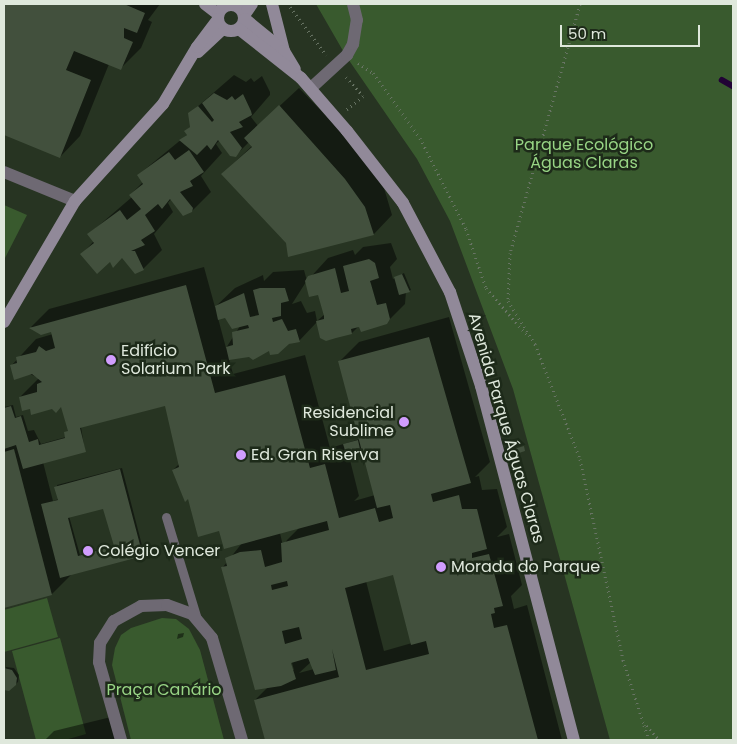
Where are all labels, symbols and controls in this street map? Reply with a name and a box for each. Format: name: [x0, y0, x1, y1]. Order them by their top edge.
scale bar: [562, 15, 702, 47]
text: 50 m: [568, 23, 606, 44]
park label: Parque Ecológico Águas Claras: [515, 135, 653, 173]
street label: Avenida Parque Águas Claras: [464, 311, 548, 545]
place label: Edifício Solarium Park: [121, 341, 231, 379]
marker: Edifício Solarium Park: [105, 354, 117, 366]
place label: Residencial Sublime: [303, 403, 394, 441]
marker: Residencial Sublime: [398, 416, 410, 428]
place label: Ed. Gran Riserva: [251, 445, 379, 465]
marker: Ed. Gran Riserva: [235, 449, 247, 461]
place label: Colégio Vencer: [98, 541, 220, 561]
marker: Colégio Vencer: [82, 545, 94, 557]
place label: Morada do Parque: [451, 557, 600, 577]
marker: Morada do Parque: [435, 561, 447, 573]
park label: Praça Canário: [106, 680, 222, 700]

